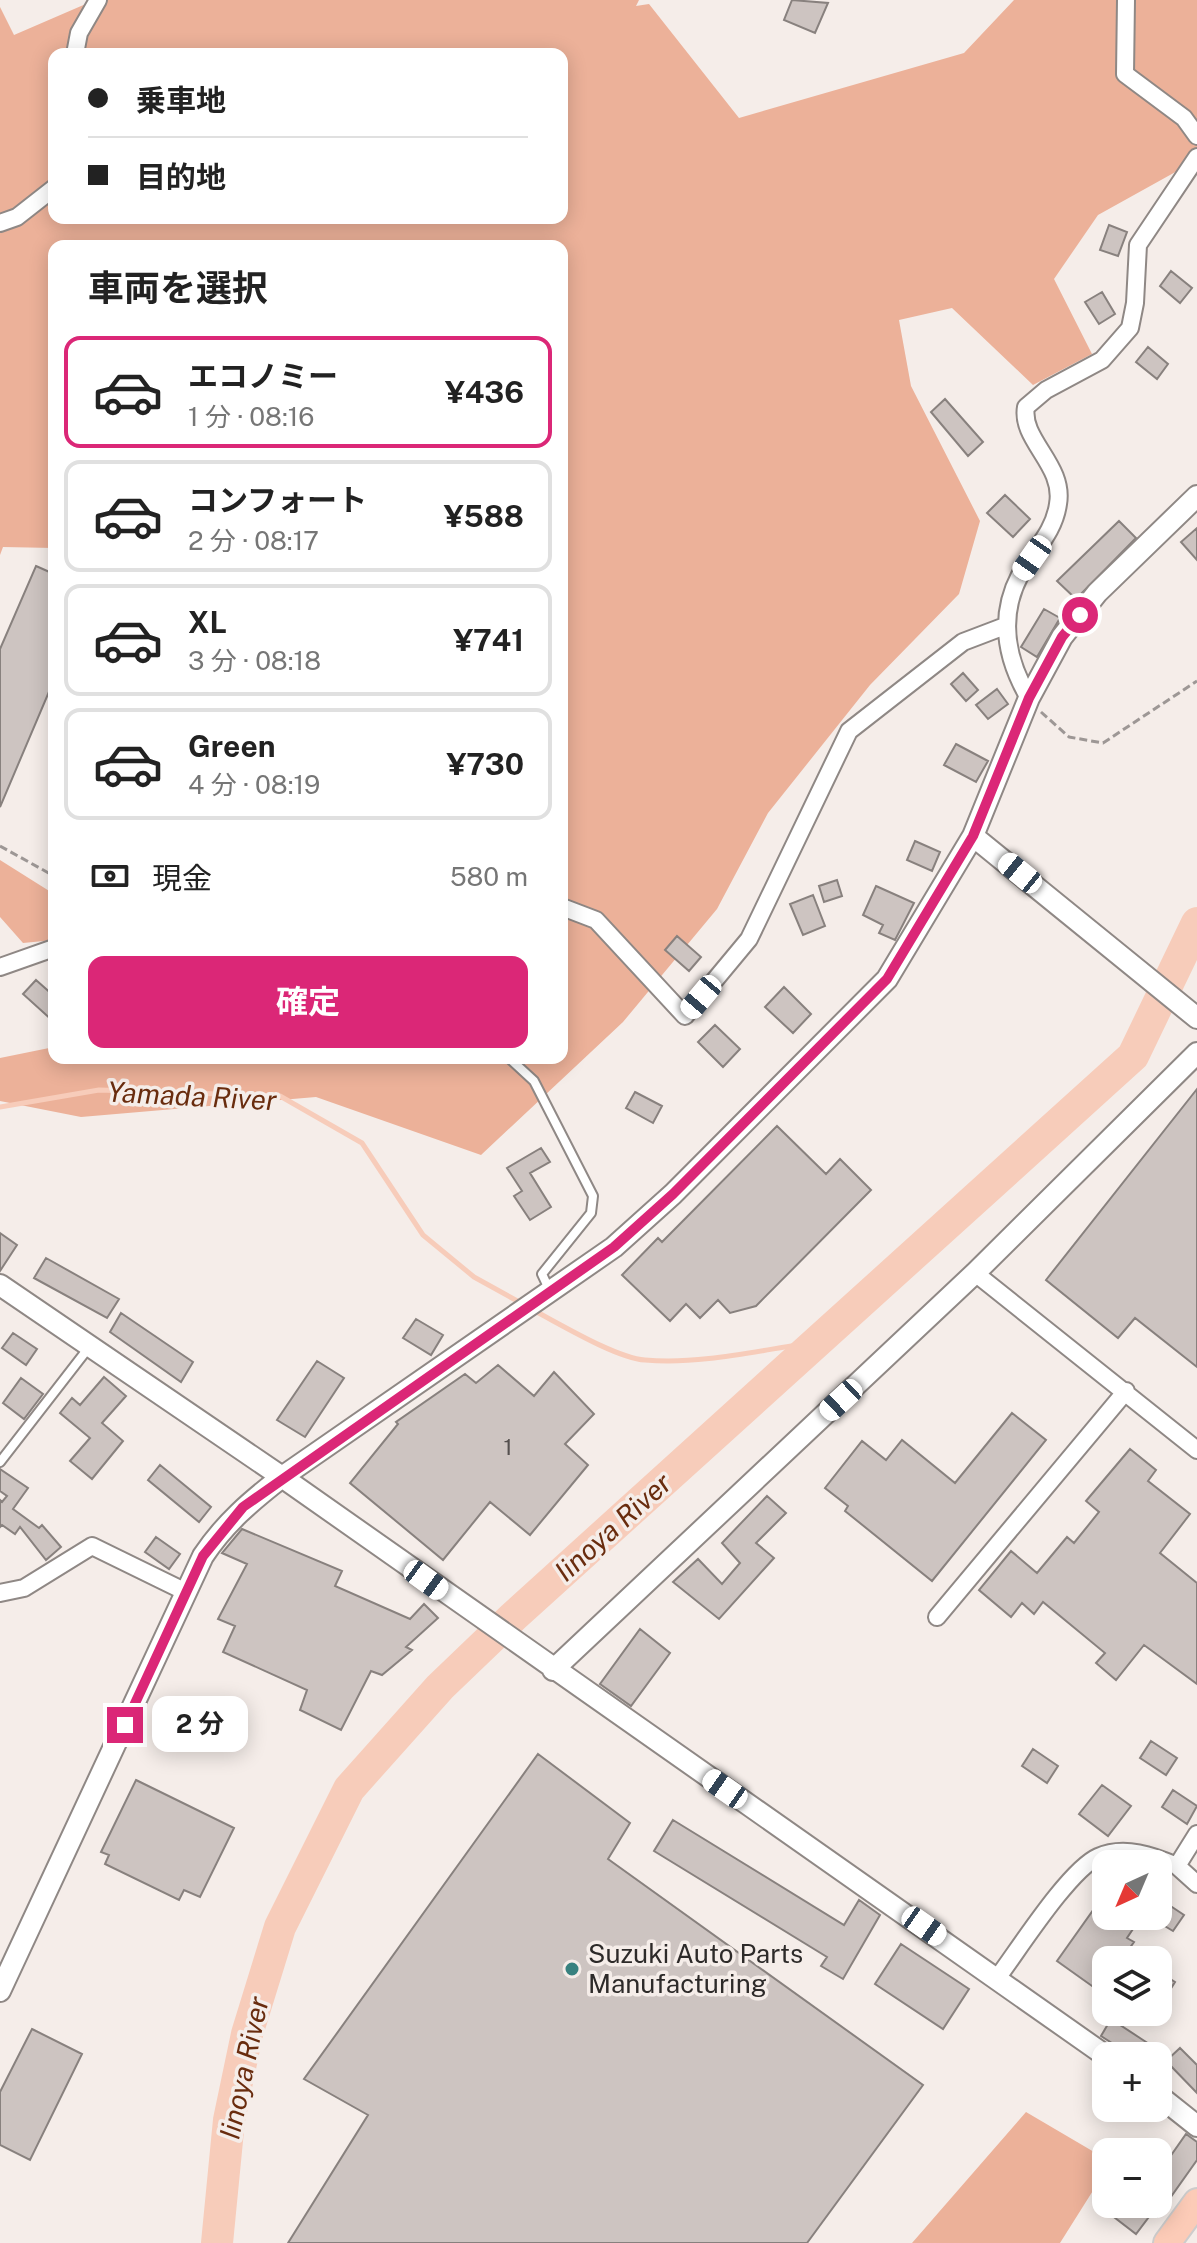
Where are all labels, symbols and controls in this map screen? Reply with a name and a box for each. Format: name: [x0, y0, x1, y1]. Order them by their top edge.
text: 乗車地: [136, 82, 226, 118]
text: 目的地: [136, 159, 226, 195]
text: 車両を選択: [88, 267, 268, 309]
icon: car: [92, 356, 164, 428]
text: エコノミー: [188, 358, 338, 394]
text: ¥436: [445, 374, 524, 410]
text: 1 分 · 08:16: [188, 401, 315, 432]
icon: car: [92, 480, 164, 552]
text: コンフォート: [188, 482, 367, 518]
text: ¥588: [444, 498, 524, 534]
text: 2 分 · 08:17: [188, 525, 319, 556]
car: [1008, 531, 1056, 585]
route start: [1062, 597, 1098, 633]
icon: car: [92, 604, 164, 676]
text: XL: [188, 604, 227, 640]
text: ¥741: [453, 622, 524, 658]
text: 3 分 · 08:18: [188, 645, 321, 676]
icon: car: [92, 728, 164, 800]
text: Green: [188, 728, 275, 764]
text: ¥730: [447, 746, 524, 782]
text: 4 分 · 08:19: [188, 769, 320, 800]
car: [994, 849, 1046, 897]
icon: cash: [88, 854, 132, 898]
text: 現金: [152, 860, 212, 896]
text: 580 m: [450, 861, 528, 892]
button: 確定: [88, 956, 528, 1048]
car: [676, 971, 726, 1023]
water label: Yamada River: [107, 1075, 278, 1116]
car: [815, 1375, 867, 1425]
house number: 1: [504, 1434, 512, 1460]
water label: Iinoya River: [548, 1465, 678, 1587]
car: [400, 1556, 452, 1604]
callout: 2 分: [153, 1697, 249, 1753]
route end: [107, 1707, 143, 1743]
text: 2 分: [176, 1708, 224, 1739]
car: [698, 1765, 752, 1813]
north arrow: [1092, 1850, 1172, 1930]
map controls: [1092, 1850, 1172, 2218]
car: [897, 1902, 951, 1950]
place label: Suzuki Auto Parts Manufacturing: [588, 1938, 803, 1999]
button: layers: [1092, 1946, 1172, 2026]
marker: Suzuki Auto Parts Manufacturing: [563, 1960, 581, 1978]
water label: Iinoya River: [212, 1993, 275, 2142]
button: +: [1092, 2042, 1172, 2122]
button: −: [1092, 2138, 1172, 2218]

